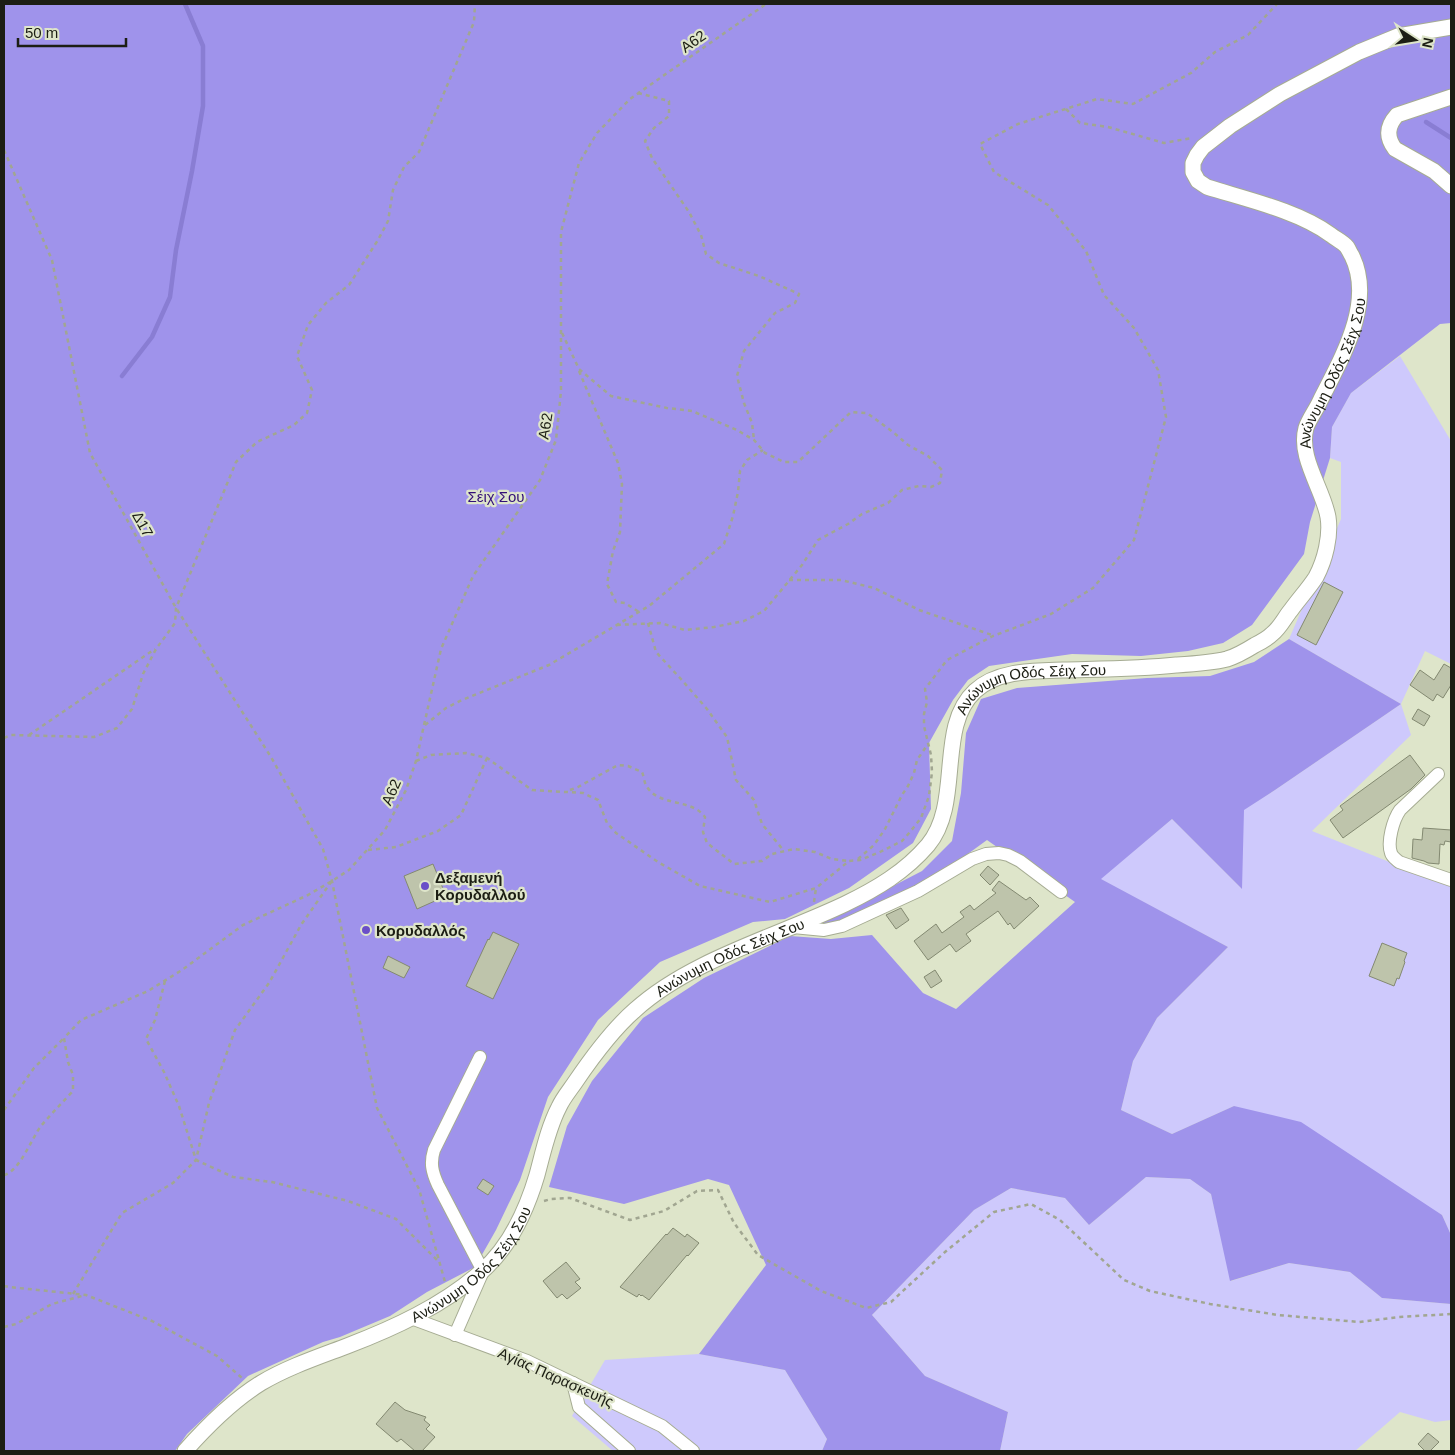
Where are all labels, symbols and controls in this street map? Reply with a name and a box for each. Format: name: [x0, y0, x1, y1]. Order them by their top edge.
scale bar: [18, 15, 125, 47]
north arrow: [1390, 15, 1440, 65]
text: 50 m: [25, 24, 58, 41]
street label: Α62: [677, 26, 709, 56]
text: N: [1419, 36, 1437, 49]
street label: Ανώνυμη Οδός Σέιχ Σου: [1296, 297, 1368, 450]
street label: Α62: [535, 411, 555, 441]
park label: Σέιχ Σου: [467, 488, 525, 505]
street label: Δ17: [129, 508, 157, 540]
street label: Ανώνυμη Οδός Σέιχ Σου: [952, 661, 1106, 717]
street label: Α62: [378, 776, 404, 808]
place label: Δεξαμενή Κορυδαλλού: [435, 869, 526, 903]
marker: Δεξαμενή Κορυδαλλού: [419, 880, 431, 892]
street label: Ανώνυμη Οδός Σέιχ Σου: [652, 914, 807, 1000]
place label: Κορυδαλλός: [376, 922, 466, 939]
marker: Κορυδαλλός: [360, 924, 372, 936]
street label: Ανώνυμη Οδός Σέιχ Σου: [408, 1204, 534, 1325]
street label: Αγίας Παρασκευής: [496, 1344, 616, 1410]

